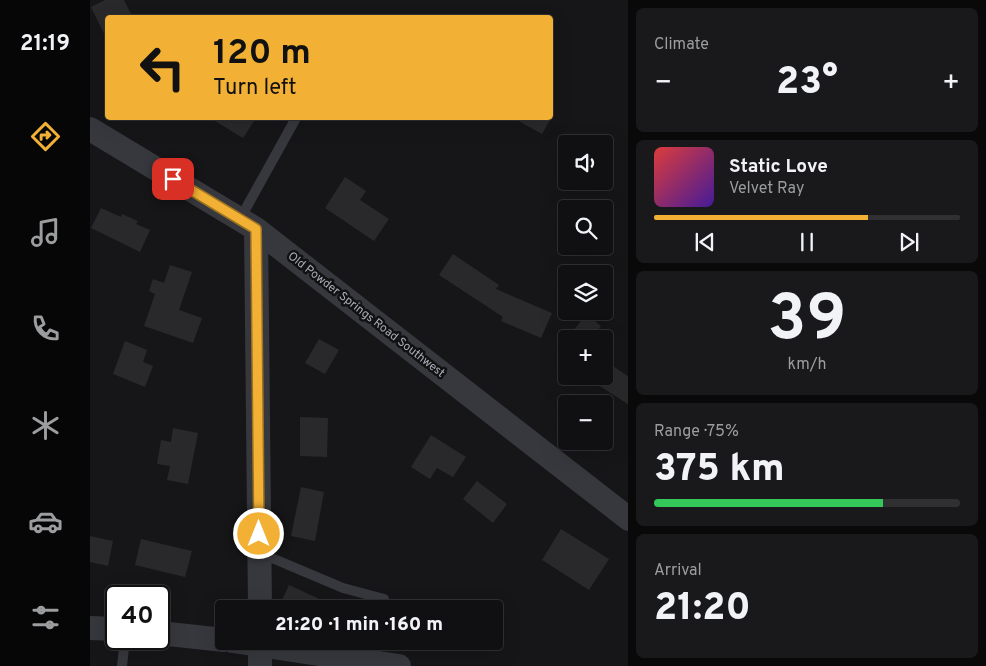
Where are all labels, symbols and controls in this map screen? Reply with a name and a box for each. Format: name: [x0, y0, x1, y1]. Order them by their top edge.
text: 21:19: [20, 31, 70, 58]
text: 120 m: [213, 32, 311, 76]
icon: left: [130, 35, 195, 100]
text: Climate: [654, 35, 709, 55]
text: 23°: [776, 59, 838, 108]
text: −: [654, 66, 672, 102]
text: +: [942, 66, 960, 102]
text: Turn left: [213, 75, 296, 102]
icon: directions: [28, 119, 63, 154]
map controls: [558, 135, 613, 450]
button: sound: [558, 135, 613, 190]
text: Static Love: [729, 155, 828, 179]
pin: [152, 158, 194, 200]
icon: arrive: [159, 165, 187, 193]
text: Velvet Ray: [729, 179, 804, 199]
button: search: [558, 200, 613, 255]
icon: music: [28, 215, 63, 250]
icon: previous: [691, 228, 719, 256]
icon: pause: [793, 228, 821, 256]
icon: next: [895, 228, 923, 256]
street label: Old Powder Springs Road Southwest: [284, 249, 448, 381]
button: layers: [558, 265, 613, 320]
text: 39: [768, 281, 846, 363]
icon: phone: [28, 311, 63, 346]
button: +: [558, 330, 613, 385]
text: km/h: [788, 355, 826, 375]
button: −: [558, 395, 613, 450]
icon: climate: [28, 408, 63, 443]
text: Range · 75%: [654, 422, 739, 442]
text: 375 km: [654, 446, 785, 495]
icon: car: [28, 504, 63, 539]
position arrow: [232, 507, 284, 559]
text: Arrival: [654, 561, 702, 581]
speed limit sign: 40: [105, 585, 170, 650]
text: 21:20: [654, 585, 751, 634]
icon: filters: [28, 600, 63, 635]
text: 21:20 · 1 min · 160 m: [275, 613, 443, 637]

